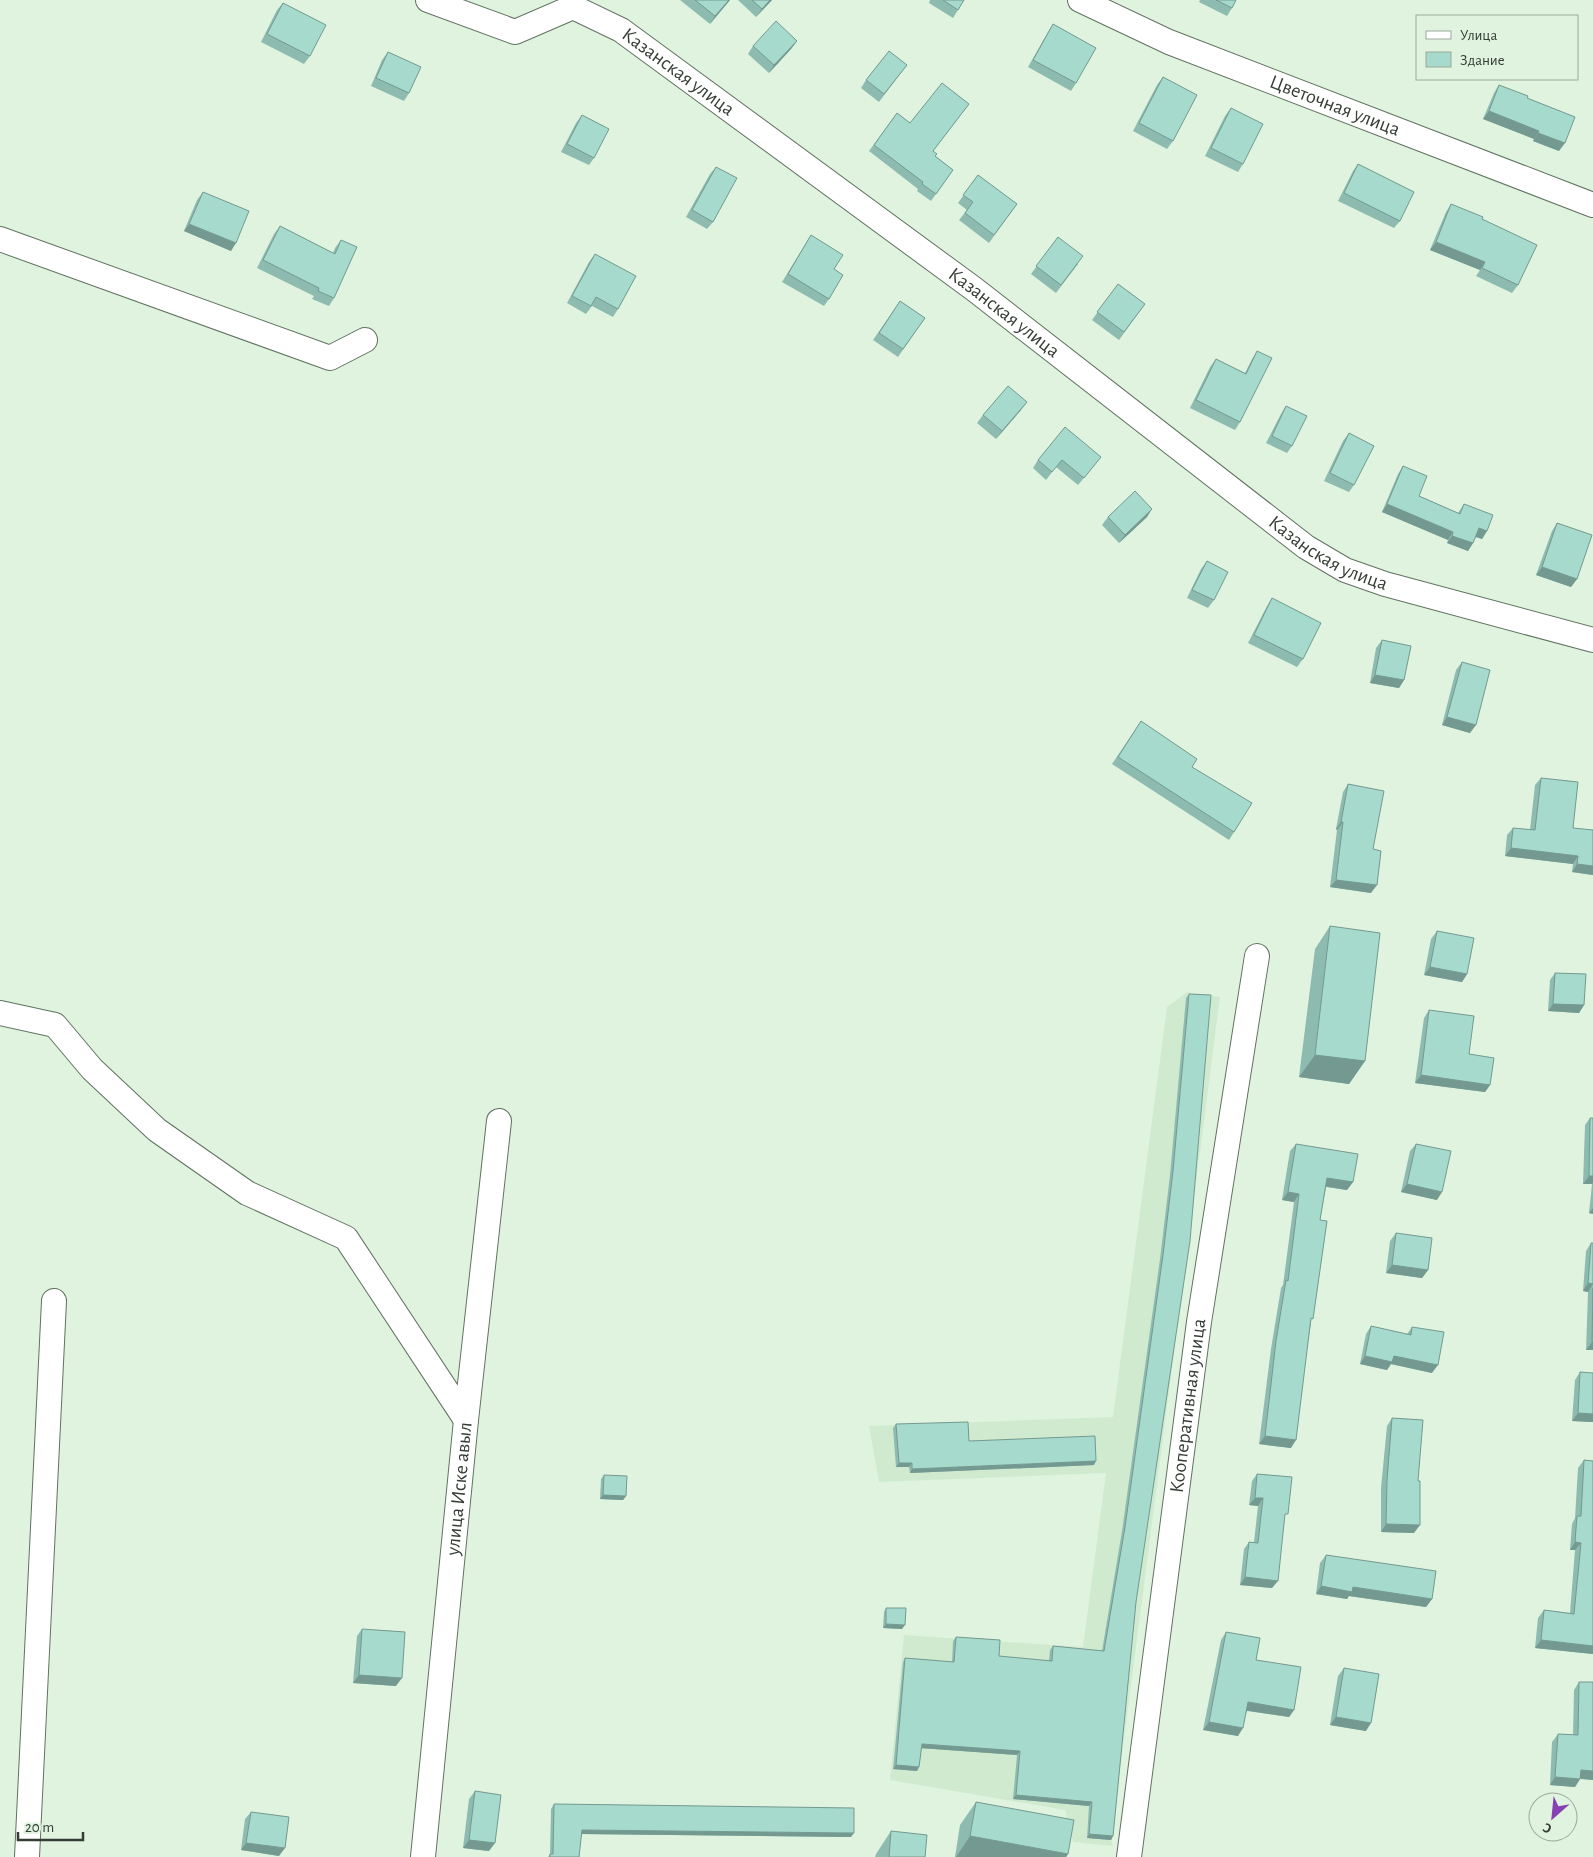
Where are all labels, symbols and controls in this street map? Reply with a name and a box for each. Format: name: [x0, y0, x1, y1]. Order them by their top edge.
legend: [1416, 15, 1578, 80]
street label: Казанская улица: [618, 24, 738, 120]
text: Улица: [1460, 28, 1497, 43]
text: Здание: [1460, 53, 1505, 68]
street label: Цветочная улица: [1267, 72, 1403, 140]
street label: Казанская улица: [945, 264, 1063, 361]
street label: Казанская улица: [1265, 512, 1390, 594]
street label: Кооперативная улица: [1167, 1317, 1209, 1494]
street label: улица Иске авыл: [443, 1421, 476, 1557]
north arrow: [1528, 1792, 1578, 1842]
scale bar: [18, 1810, 82, 1842]
text: 20 m: [25, 1820, 54, 1835]
text: С: [1541, 1820, 1554, 1836]

